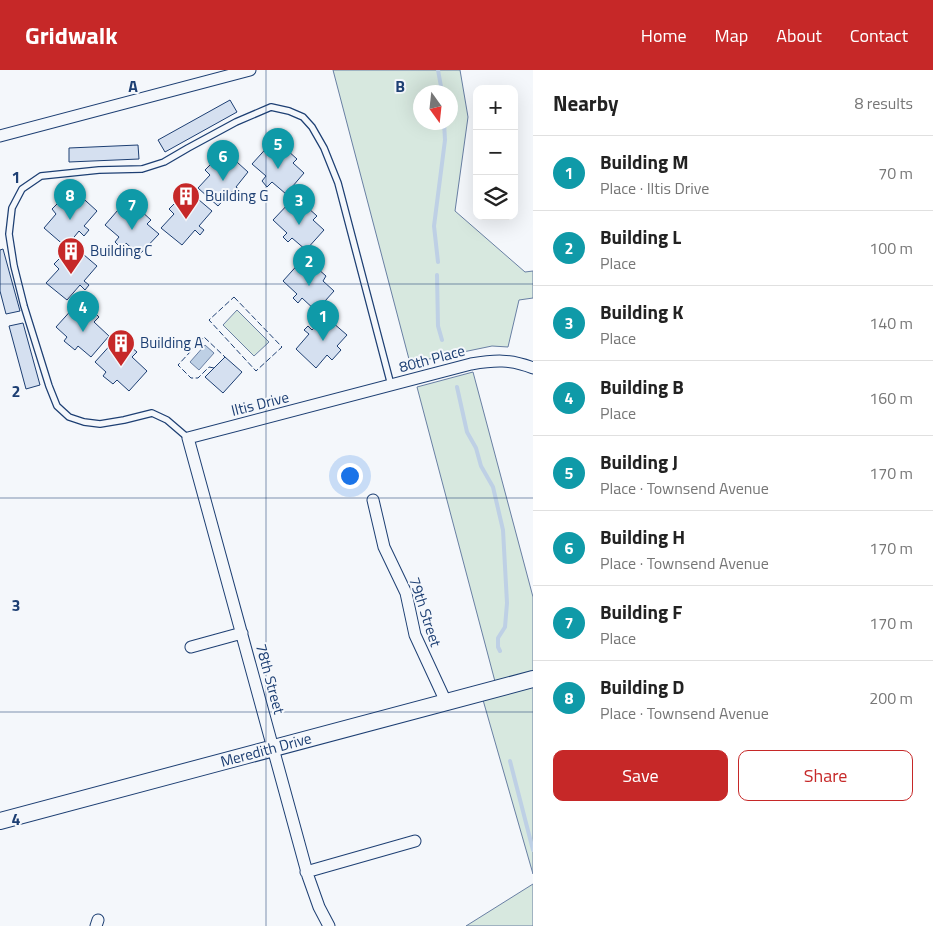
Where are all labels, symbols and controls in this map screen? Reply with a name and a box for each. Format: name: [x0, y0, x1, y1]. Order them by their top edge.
text: Gridwalk: [25, 17, 118, 53]
text: Home: [641, 22, 687, 49]
text: Map: [715, 22, 748, 49]
text: About: [776, 22, 822, 49]
text: Contact: [850, 22, 908, 49]
text: A: [128, 74, 138, 98]
text: B: [395, 74, 405, 98]
north arrow: [413, 85, 458, 130]
map controls: [473, 85, 518, 220]
button: +: [473, 85, 518, 130]
text: Nearby: [553, 87, 618, 119]
text: 8 results: [854, 91, 913, 115]
pin: 5: [262, 128, 294, 169]
button: −: [473, 130, 518, 175]
pin: 6: [207, 140, 239, 181]
text: Building M: [600, 147, 689, 176]
text: 1: [565, 161, 573, 185]
text: 70 m: [878, 161, 913, 185]
text: 1: [12, 165, 20, 189]
button: layers: [473, 175, 518, 220]
text: Place · Iltis Drive: [600, 176, 709, 200]
pin: 8: [54, 179, 86, 220]
building icon: Building G: [171, 181, 201, 220]
place label: Building G: [205, 184, 268, 207]
pin: 3: [283, 184, 315, 225]
pin: 7: [116, 189, 148, 230]
text: Building L: [600, 222, 681, 251]
building icon: Building C: [56, 236, 86, 275]
text: 2: [565, 236, 573, 260]
text: 100 m: [869, 236, 913, 260]
place label: Building C: [90, 239, 152, 262]
pin: 2: [293, 245, 325, 286]
text: Place: [600, 251, 636, 275]
pin: 4: [67, 291, 99, 332]
text: Building K: [600, 297, 684, 326]
pin: 1: [307, 300, 339, 341]
text: 3: [565, 311, 573, 335]
text: 140 m: [869, 311, 913, 335]
text: Place: [600, 326, 636, 350]
building icon: Building A: [106, 328, 136, 367]
place label: Building A: [140, 331, 203, 354]
street label: 80th Place: [396, 339, 467, 378]
text: Building B: [600, 372, 684, 401]
text: 2: [12, 379, 20, 403]
street label: Iltis Drive: [229, 385, 291, 422]
text: 4: [565, 386, 573, 410]
text: 160 m: [869, 386, 913, 410]
text: Place: [600, 401, 636, 425]
text: Building J: [600, 447, 678, 476]
text: 5: [565, 461, 573, 485]
text: 170 m: [869, 461, 913, 485]
your location: [337, 463, 363, 489]
text: Place · Townsend Avenue: [600, 476, 769, 500]
text: Building H: [600, 522, 685, 551]
text: 6: [565, 536, 573, 560]
text: 170 m: [869, 536, 913, 560]
text: Place · Townsend Avenue: [600, 551, 769, 575]
street label: 79th Street: [403, 574, 448, 650]
text: 3: [12, 593, 20, 617]
text: Building F: [600, 597, 682, 626]
text: 7: [565, 611, 573, 635]
text: 170 m: [869, 611, 913, 635]
text: Place: [600, 626, 636, 650]
street label: 78th Street: [250, 641, 291, 717]
text: Building D: [600, 672, 684, 701]
text: 8: [565, 686, 573, 710]
text: 200 m: [869, 686, 913, 710]
text: Place · Townsend Avenue: [600, 701, 769, 725]
street label: Meredith Drive: [218, 726, 314, 773]
button: Save: [553, 750, 728, 801]
button: Share: [738, 750, 913, 801]
text: 4: [12, 807, 21, 831]

